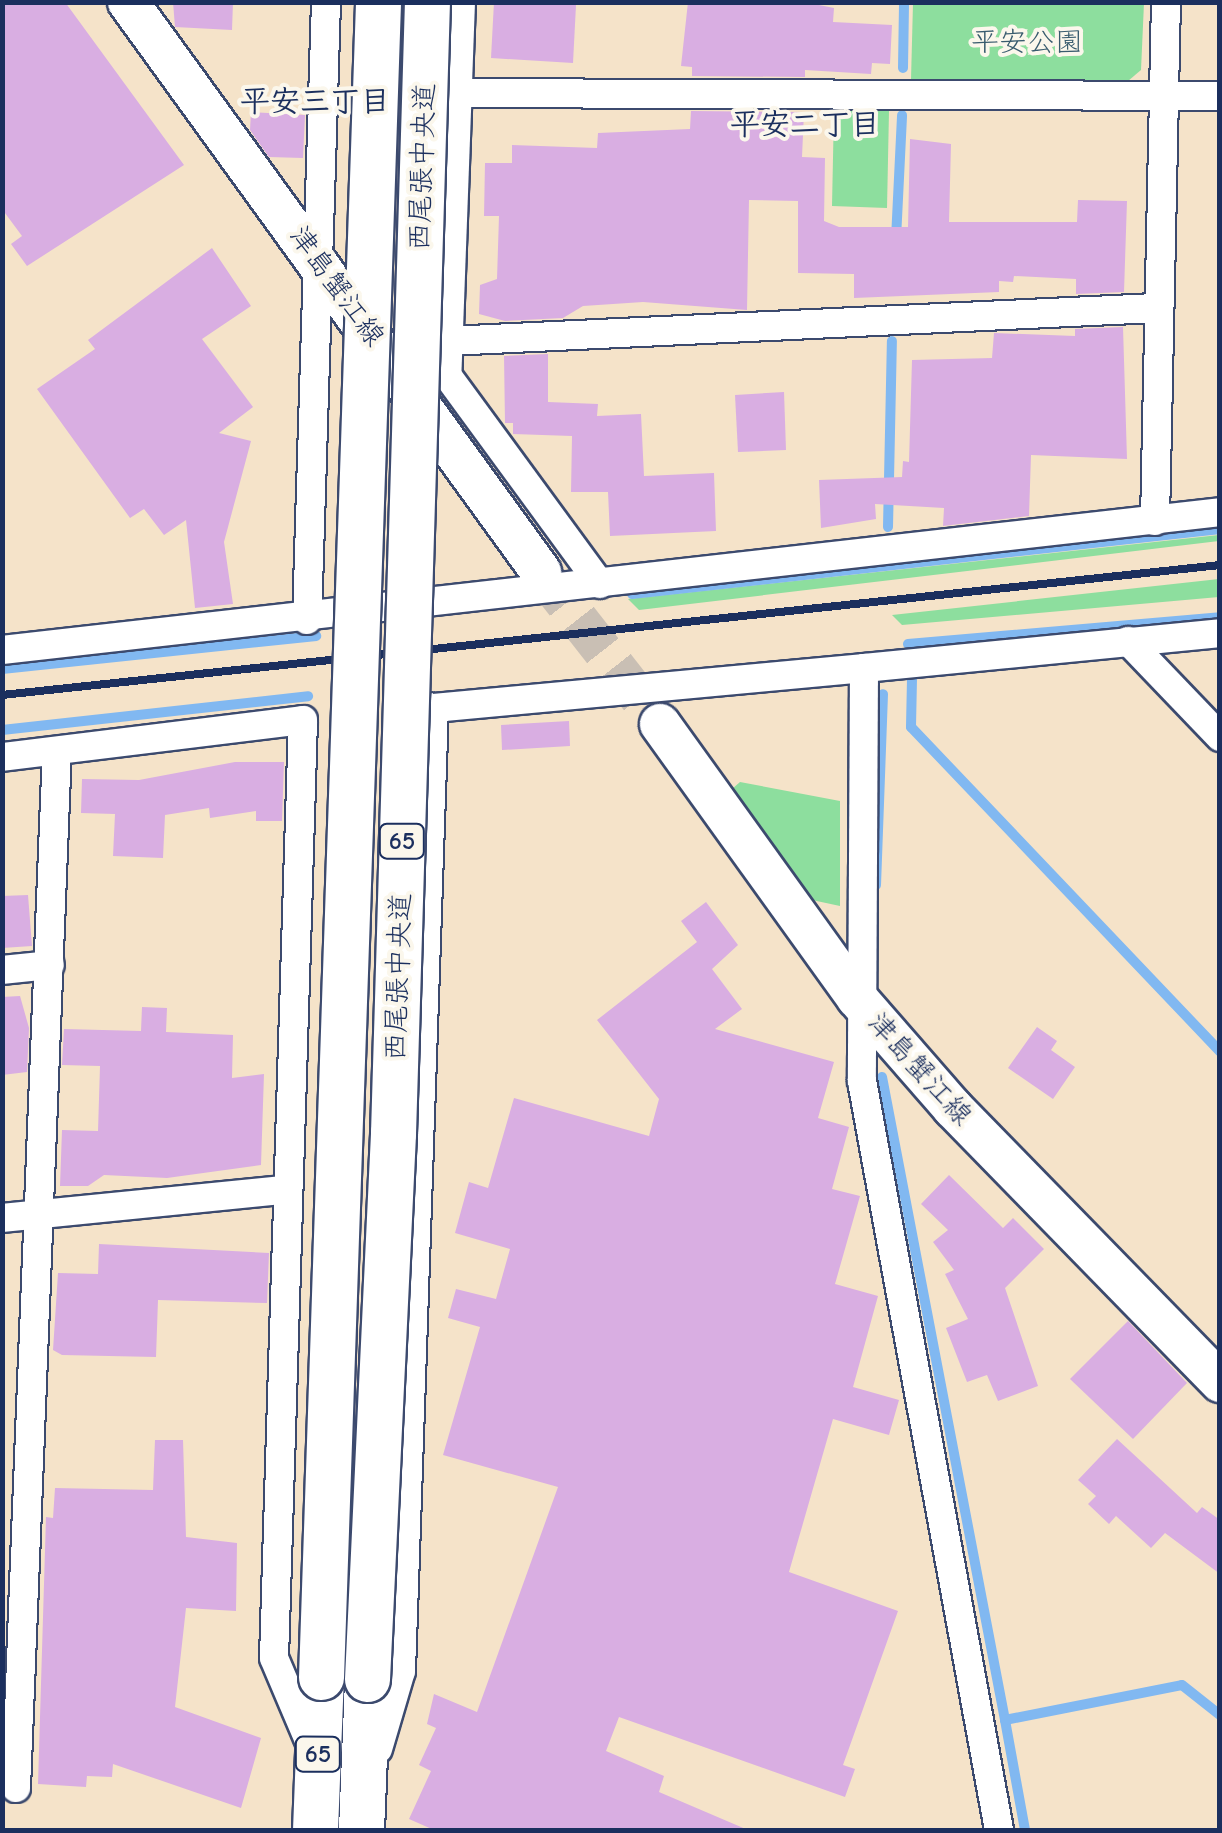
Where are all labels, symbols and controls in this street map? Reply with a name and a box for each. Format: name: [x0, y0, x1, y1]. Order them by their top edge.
park label: 平安公園: [971, 25, 1083, 59]
street label: 西尾張中央道: [402, 82, 442, 252]
district label: 平安三丁目: [240, 84, 390, 120]
district label: 平安二丁目: [730, 107, 880, 143]
street label: 津島蟹江線: [282, 219, 392, 353]
road number: 65: [377, 821, 427, 861]
street label: 西尾張中央道: [378, 892, 418, 1062]
street label: 津島蟹江線: [861, 1006, 979, 1132]
road number: 65: [293, 1734, 343, 1774]

